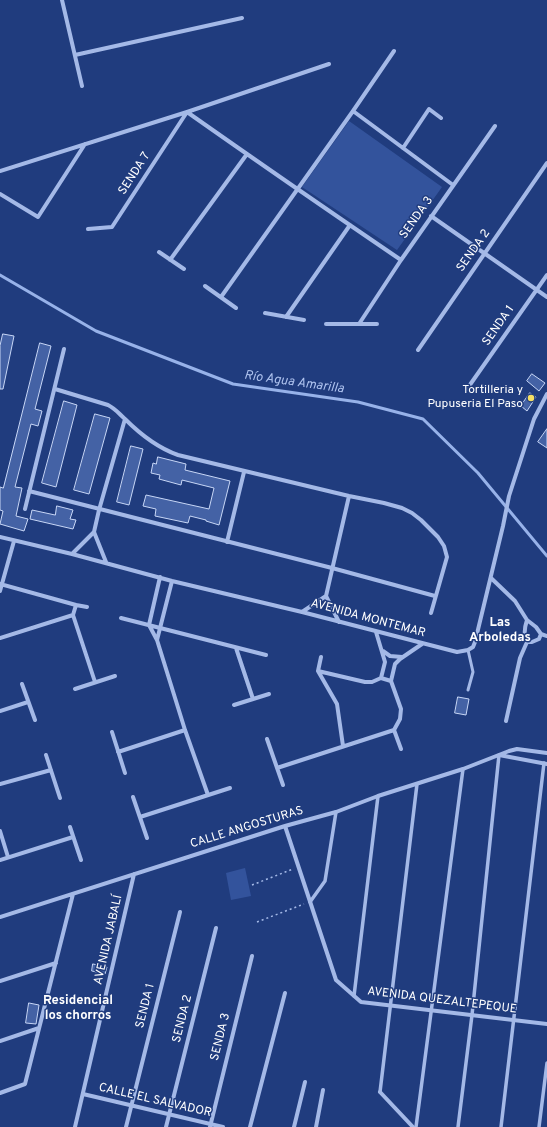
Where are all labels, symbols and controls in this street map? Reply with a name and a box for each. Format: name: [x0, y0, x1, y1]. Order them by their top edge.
street label: SENDA 7: [116, 150, 154, 198]
street label: SENDA 3: [397, 194, 437, 242]
street label: SENDA 2: [454, 227, 494, 275]
street label: SENDA 1: [480, 303, 518, 349]
water label: Río Agua Amarilla: [243, 368, 345, 398]
place label: Tortilleria y Pupuseria El Paso: [427, 384, 523, 412]
marker: Tortilleria y Pupuseria El Paso: [526, 393, 536, 403]
street label: AVENIDA MONTEMAR: [309, 597, 427, 641]
district label: Las Arboledas: [469, 615, 531, 646]
street label: CALLE ANGOSTURAS: [189, 804, 305, 852]
street label: AVENIDA JABALÍ: [92, 894, 126, 986]
street label: SENDA 1: [133, 982, 159, 1030]
street label: AVENIDA QUEZALTEPEQUE: [366, 985, 518, 1017]
district label: Residencial los chorros: [43, 993, 113, 1024]
street label: SENDA 2: [170, 994, 196, 1044]
street label: SENDA 3: [208, 1012, 234, 1062]
street label: CALLE EL SALVADOR: [97, 1081, 213, 1121]

